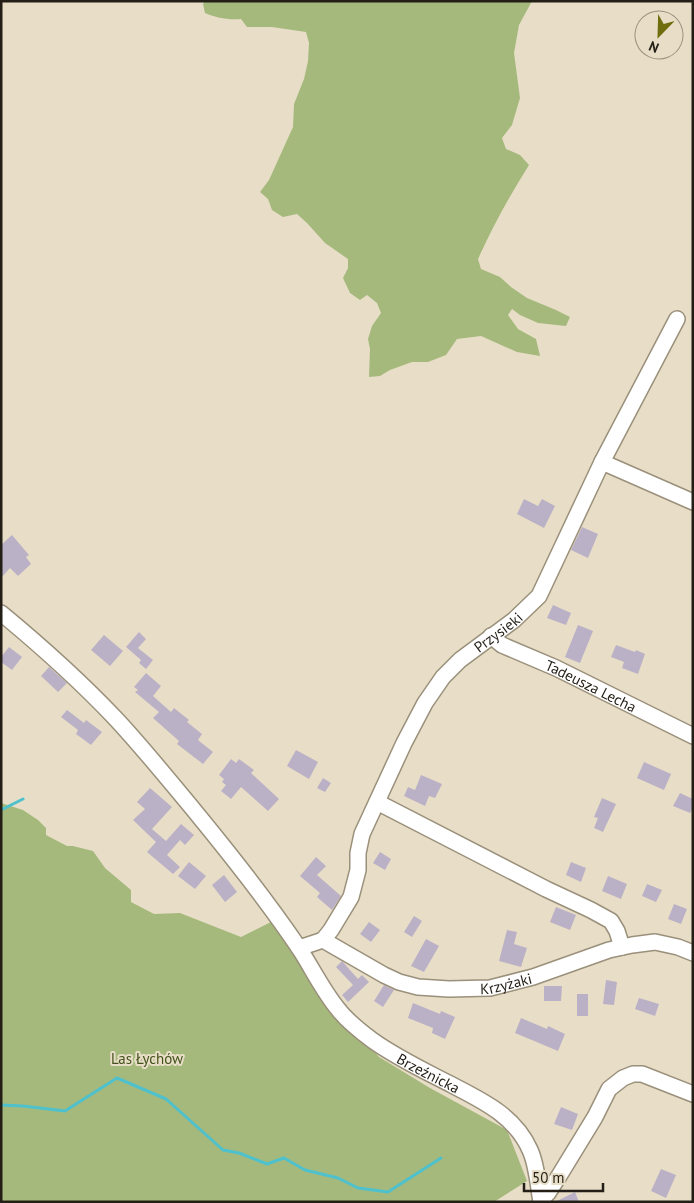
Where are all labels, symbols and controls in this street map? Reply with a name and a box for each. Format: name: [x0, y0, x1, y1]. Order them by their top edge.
north arrow: [634, 10, 684, 60]
text: N: [646, 37, 662, 57]
street label: Przysieki: [470, 608, 526, 656]
street label: Tadeusza Lecha: [543, 655, 640, 716]
street label: Krzyżaki: [480, 968, 534, 998]
park label: Las Łychów: [111, 1049, 183, 1068]
street label: Brzeźnicka: [394, 1049, 463, 1097]
scale bar: [524, 1160, 603, 1192]
text: 50 m: [532, 1168, 565, 1187]

